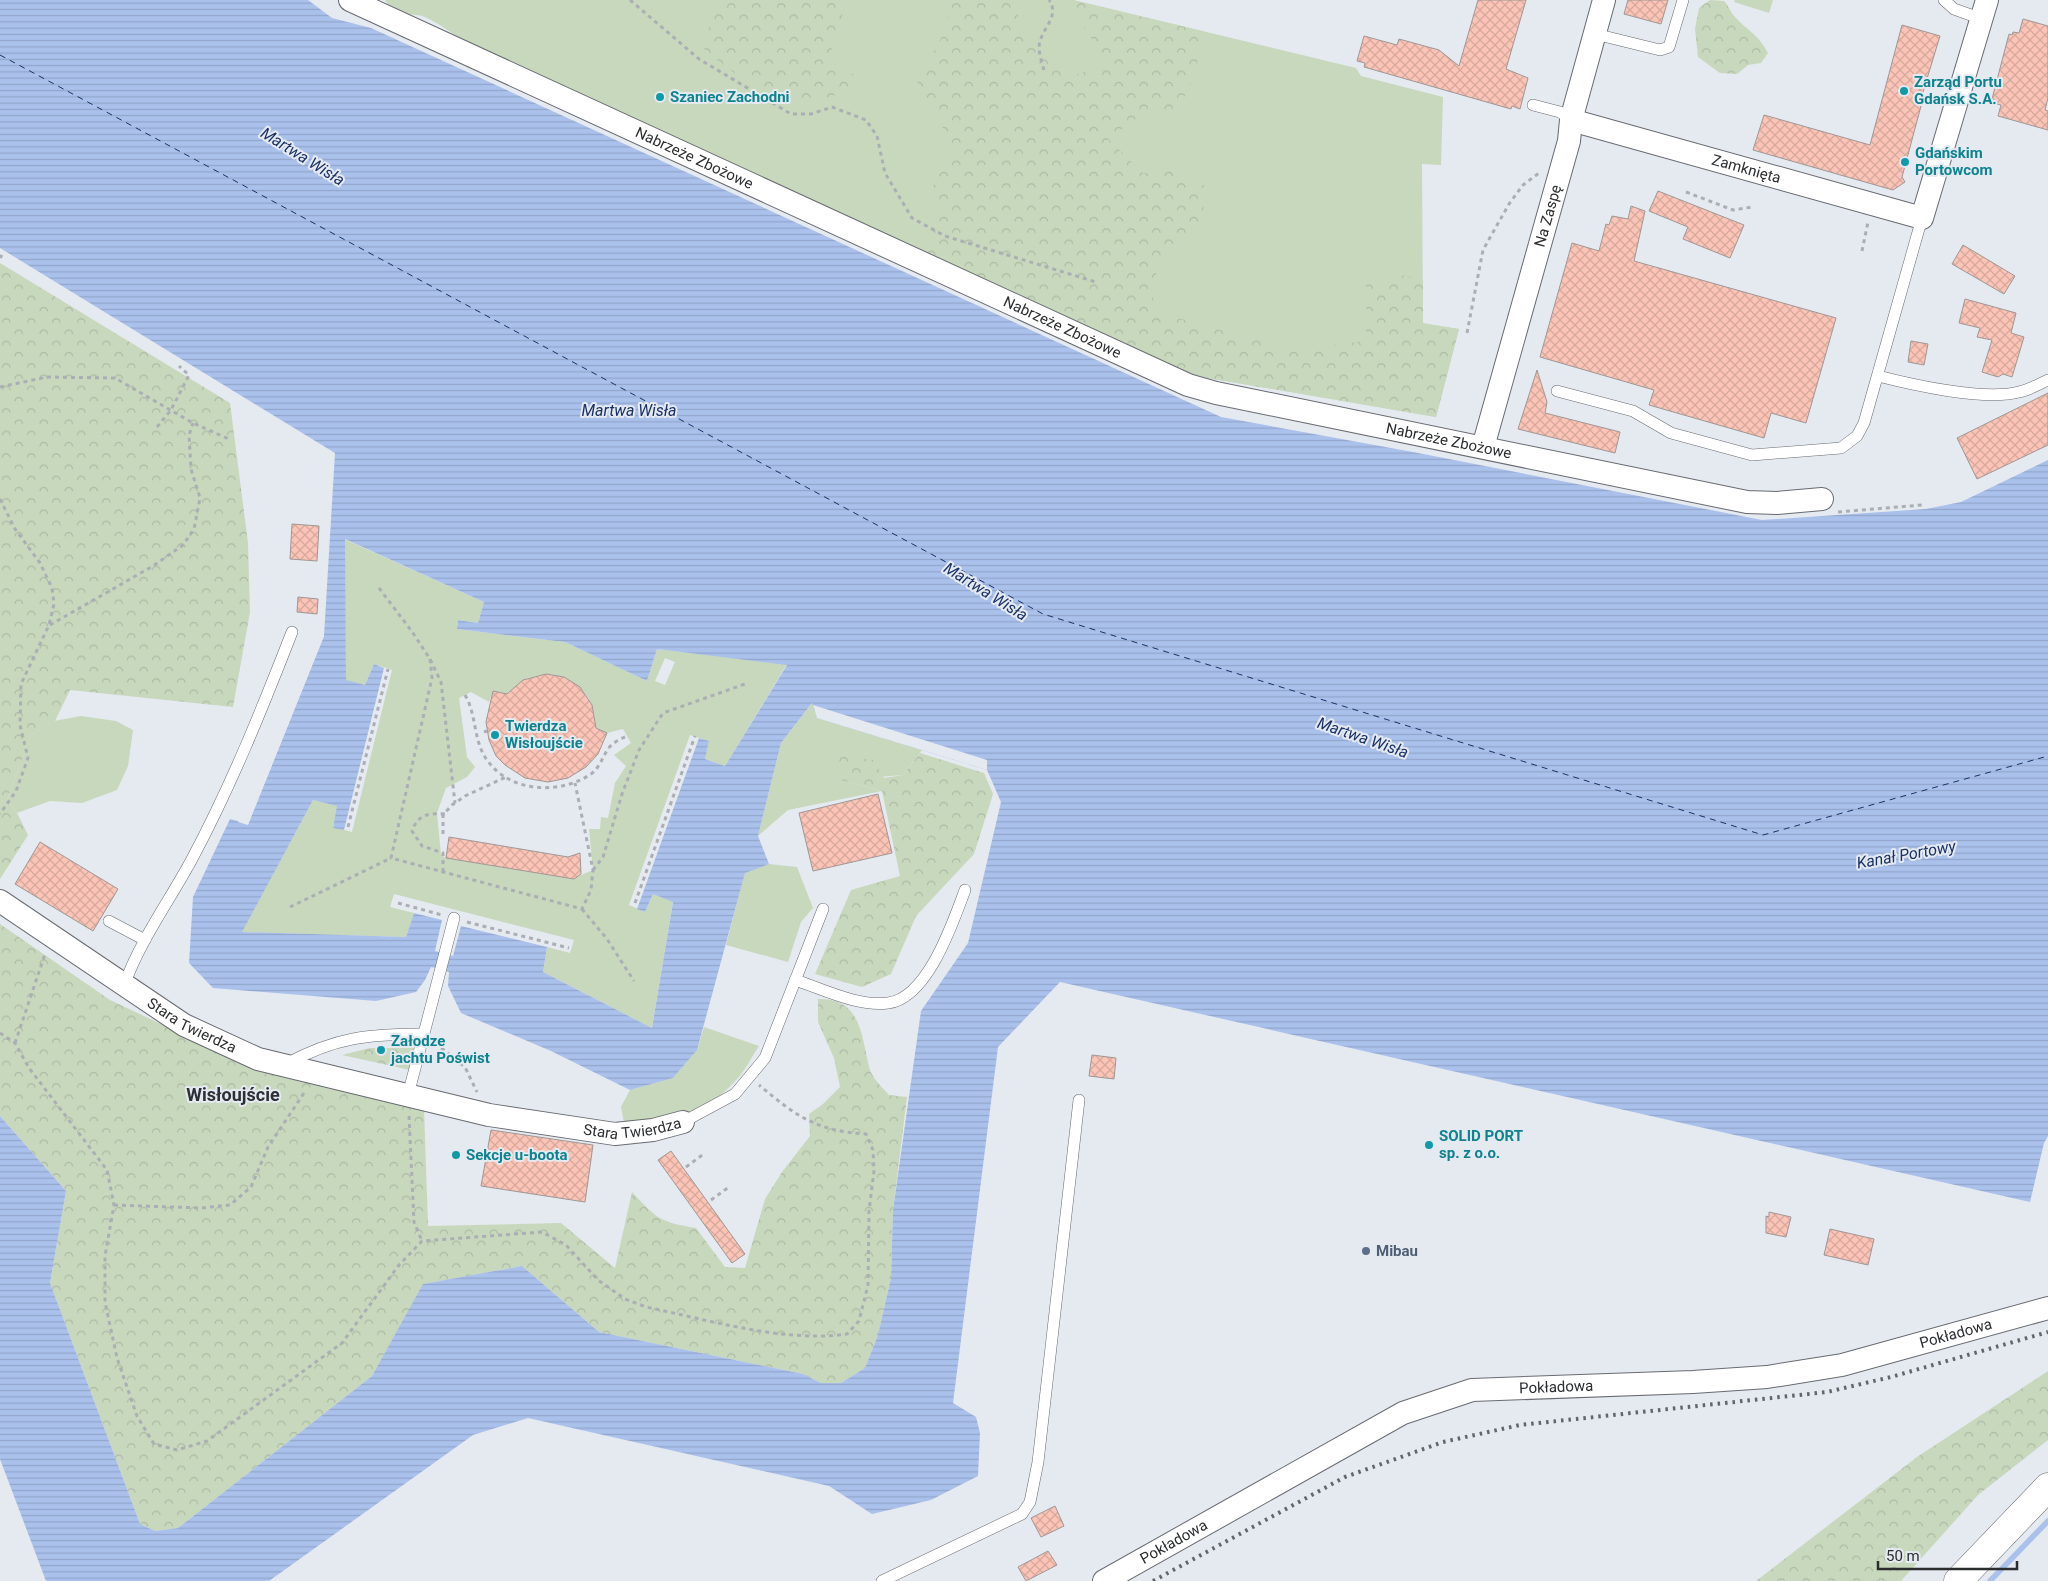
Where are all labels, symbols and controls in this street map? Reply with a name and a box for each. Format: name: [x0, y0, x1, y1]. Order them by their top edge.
place label: Zarząd Portu Gdańsk S.A.: [1914, 73, 2002, 108]
marker: Zarząd Portu Gdańsk S.A.: [1898, 85, 1910, 97]
place label: Szaniec Zachodni: [670, 88, 790, 106]
marker: Szaniec Zachodni: [654, 91, 666, 103]
water label: Martwa Wisła: [257, 123, 348, 190]
street label: Nabrzeże Zbożowe: [633, 123, 756, 193]
place label: Gdańskim Portowcom: [1915, 144, 1993, 179]
street label: Zamknięta: [1710, 151, 1783, 187]
marker: Gdańskim Portowcom: [1899, 156, 1911, 168]
street label: Na Zaspę: [1531, 183, 1565, 249]
street label: Nabrzeże Zbożowe: [1001, 292, 1124, 362]
water label: Martwa Wisła: [582, 401, 676, 420]
street label: Nabrzeże Zbożowe: [1384, 419, 1513, 462]
water label: Martwa Wisła: [940, 558, 1031, 625]
water label: Martwa Wisła: [1315, 713, 1411, 762]
place label: Twierdza Wisłoujście: [505, 717, 583, 752]
marker: Twierdza Wisłoujście: [489, 729, 501, 741]
water label: Kanał Portowy: [1855, 836, 1958, 873]
street label: Stara Twierdza: [144, 994, 239, 1057]
place label: Załodze jachtu Poświst: [390, 1032, 490, 1067]
marker: Załodze jachtu Poświst: [375, 1044, 387, 1056]
district label: Wisłoujście: [186, 1084, 280, 1105]
street label: Stara Twierdza: [582, 1114, 683, 1143]
place label: SOLID PORT sp. z o.o.: [1439, 1127, 1523, 1162]
marker: SOLID PORT sp. z o.o.: [1423, 1139, 1435, 1151]
place label: Sekcje u-boota: [466, 1146, 568, 1164]
marker: Sekcje u-boota: [450, 1149, 462, 1161]
place label: Mibau: [1376, 1242, 1418, 1260]
marker: Mibau: [1360, 1245, 1372, 1257]
street label: Pokładowa: [1918, 1315, 1994, 1352]
street label: Pokładowa: [1519, 1377, 1594, 1397]
street label: Pokładowa: [1137, 1516, 1211, 1568]
scale bar: [1878, 1538, 2017, 1570]
text: 50 m: [1886, 1547, 1920, 1565]

